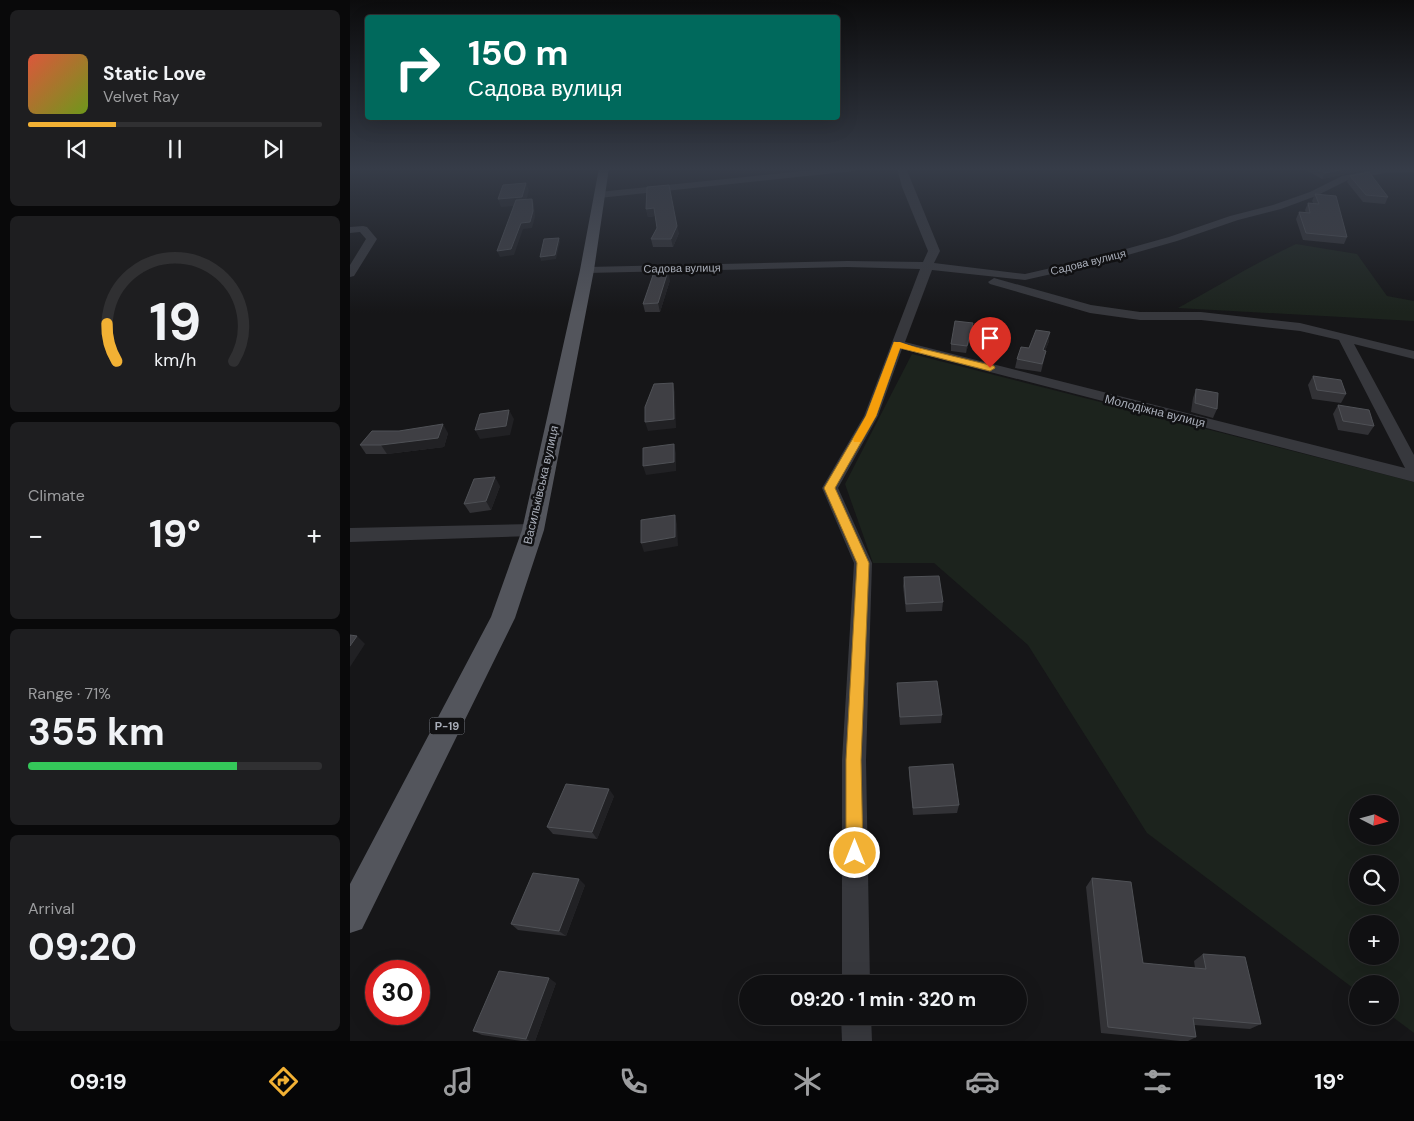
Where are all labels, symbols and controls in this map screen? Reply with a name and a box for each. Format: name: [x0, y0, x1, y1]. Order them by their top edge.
text: 150 m: [468, 30, 568, 76]
icon: right: [385, 35, 450, 100]
text: Static Love: [103, 61, 206, 86]
text: Садова вулиця: [468, 74, 622, 103]
text: Velvet Ray: [103, 86, 179, 107]
icon: previous: [63, 135, 91, 163]
icon: pause: [161, 135, 189, 163]
icon: next: [259, 135, 287, 163]
street label: Садова вулиця: [1049, 246, 1127, 278]
street label: Садова вулиця: [643, 260, 721, 276]
text: 19: [149, 288, 201, 356]
pin: [969, 317, 1011, 368]
icon: arrive: [976, 324, 1004, 352]
text: km/h: [154, 348, 196, 372]
street label: Молодіжна вулиця: [1103, 391, 1207, 431]
street label: Васильківська вулиця: [520, 424, 562, 546]
text: Climate: [28, 485, 85, 506]
text: 19°: [149, 509, 201, 559]
text: −: [28, 517, 43, 554]
text: +: [307, 517, 322, 554]
text: Range · 71%: [28, 683, 111, 704]
text: 355 km: [28, 707, 165, 757]
road number: Р-19: [430, 718, 464, 734]
north arrow: [1349, 795, 1399, 845]
map controls: [1349, 795, 1399, 1025]
position arrow: [828, 826, 880, 878]
button: search: [1349, 855, 1399, 905]
text: Arrival: [28, 898, 75, 919]
button: +: [1349, 915, 1399, 965]
text: 09:20: [28, 922, 137, 972]
speed limit sign: 30: [365, 960, 430, 1025]
button: −: [1349, 975, 1399, 1025]
text: 09:20 · 1 min · 320 m: [790, 987, 976, 1012]
icon: directions: [266, 1064, 301, 1099]
icon: music: [441, 1064, 476, 1099]
icon: phone: [616, 1064, 651, 1099]
icon: climate: [790, 1064, 825, 1099]
icon: car: [965, 1064, 1000, 1099]
icon: filters: [1140, 1064, 1175, 1099]
text: 09:19: [70, 1067, 127, 1096]
text: 19°: [1314, 1067, 1344, 1096]

